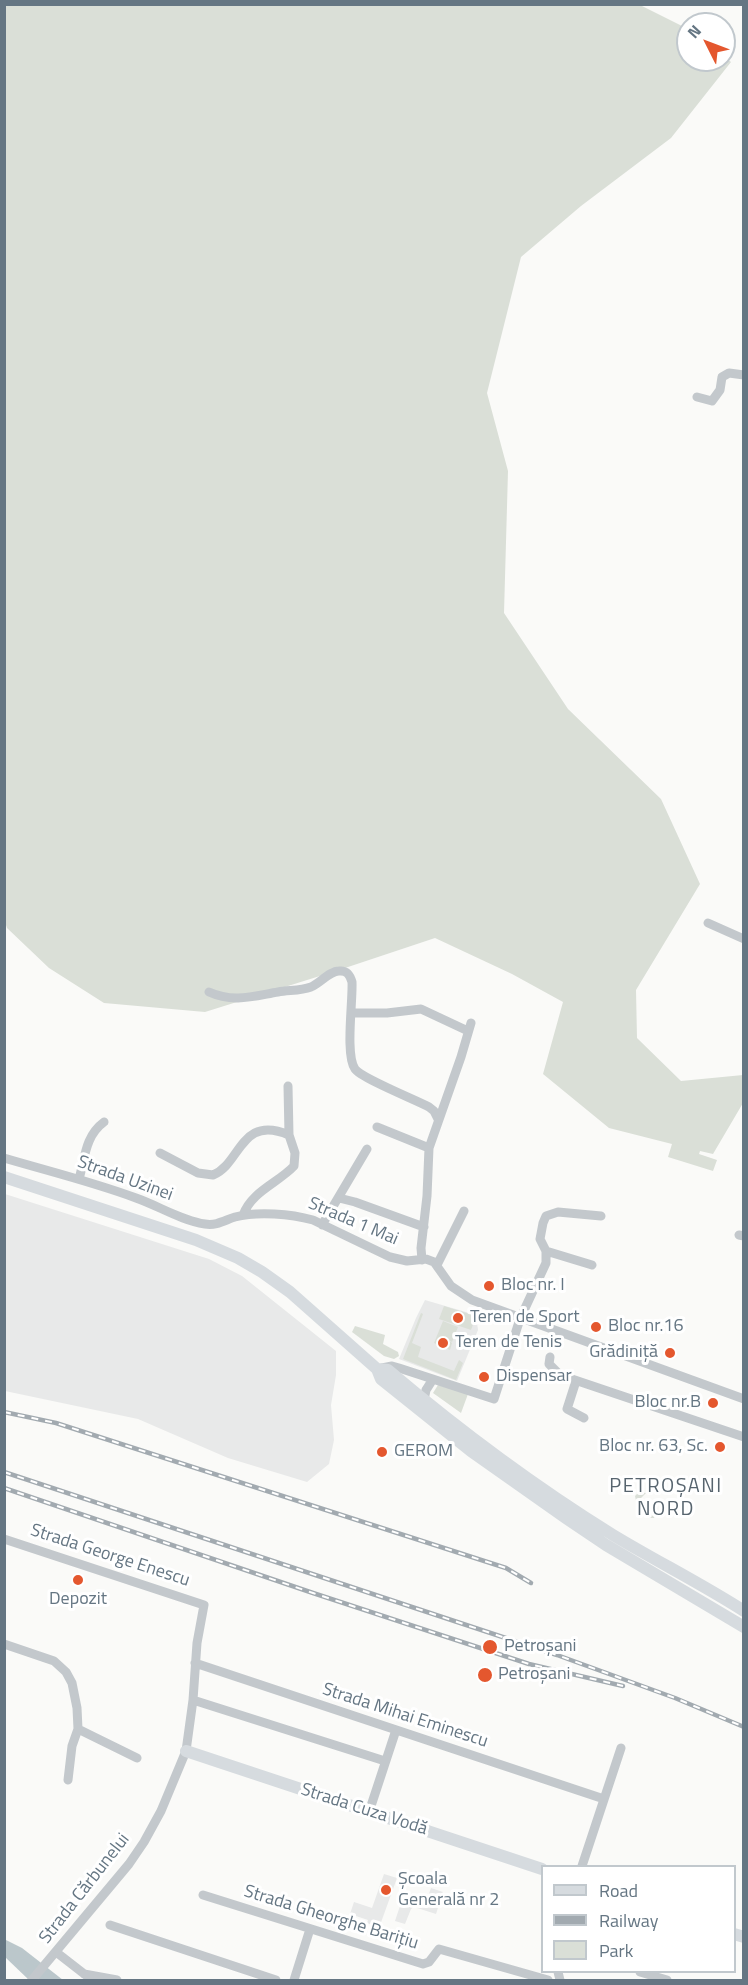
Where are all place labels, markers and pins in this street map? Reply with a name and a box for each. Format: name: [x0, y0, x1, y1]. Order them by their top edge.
place label: Bloc nr. I: [501, 1275, 565, 1297]
marker: Bloc nr. I: [482, 1279, 496, 1293]
place label: Teren de Sport: [470, 1307, 580, 1329]
marker: Teren de Sport: [451, 1311, 465, 1325]
place label: Bloc nr.16: [608, 1316, 684, 1338]
marker: Bloc nr.16: [589, 1320, 603, 1334]
place label: Teren de Tenis: [455, 1332, 562, 1354]
marker: Teren de Tenis: [436, 1336, 450, 1350]
place label: Grădiniță: [589, 1342, 658, 1364]
marker: Grădiniță: [663, 1346, 677, 1360]
place label: Dispensar: [496, 1366, 572, 1388]
marker: Dispensar: [477, 1370, 491, 1384]
place label: Bloc nr.B: [635, 1392, 701, 1414]
marker: Bloc nr.B: [706, 1396, 720, 1410]
place label: Bloc nr. 63, Sc.: [599, 1436, 708, 1458]
marker: Bloc nr. 63, Sc.: [713, 1440, 727, 1454]
place label: GEROM: [394, 1441, 453, 1463]
marker: GEROM: [375, 1445, 389, 1459]
marker: Depozit: [71, 1573, 85, 1587]
place label: Depozit: [49, 1589, 107, 1611]
place label: Petroşani: [504, 1636, 577, 1658]
marker: Petroşani: [481, 1638, 499, 1656]
place label: Petroșani: [498, 1664, 571, 1686]
marker: Petroșani: [476, 1666, 494, 1684]
place label: Școala Generală nr 2: [398, 1869, 499, 1912]
marker: Școala Generală nr 2: [379, 1883, 393, 1897]

